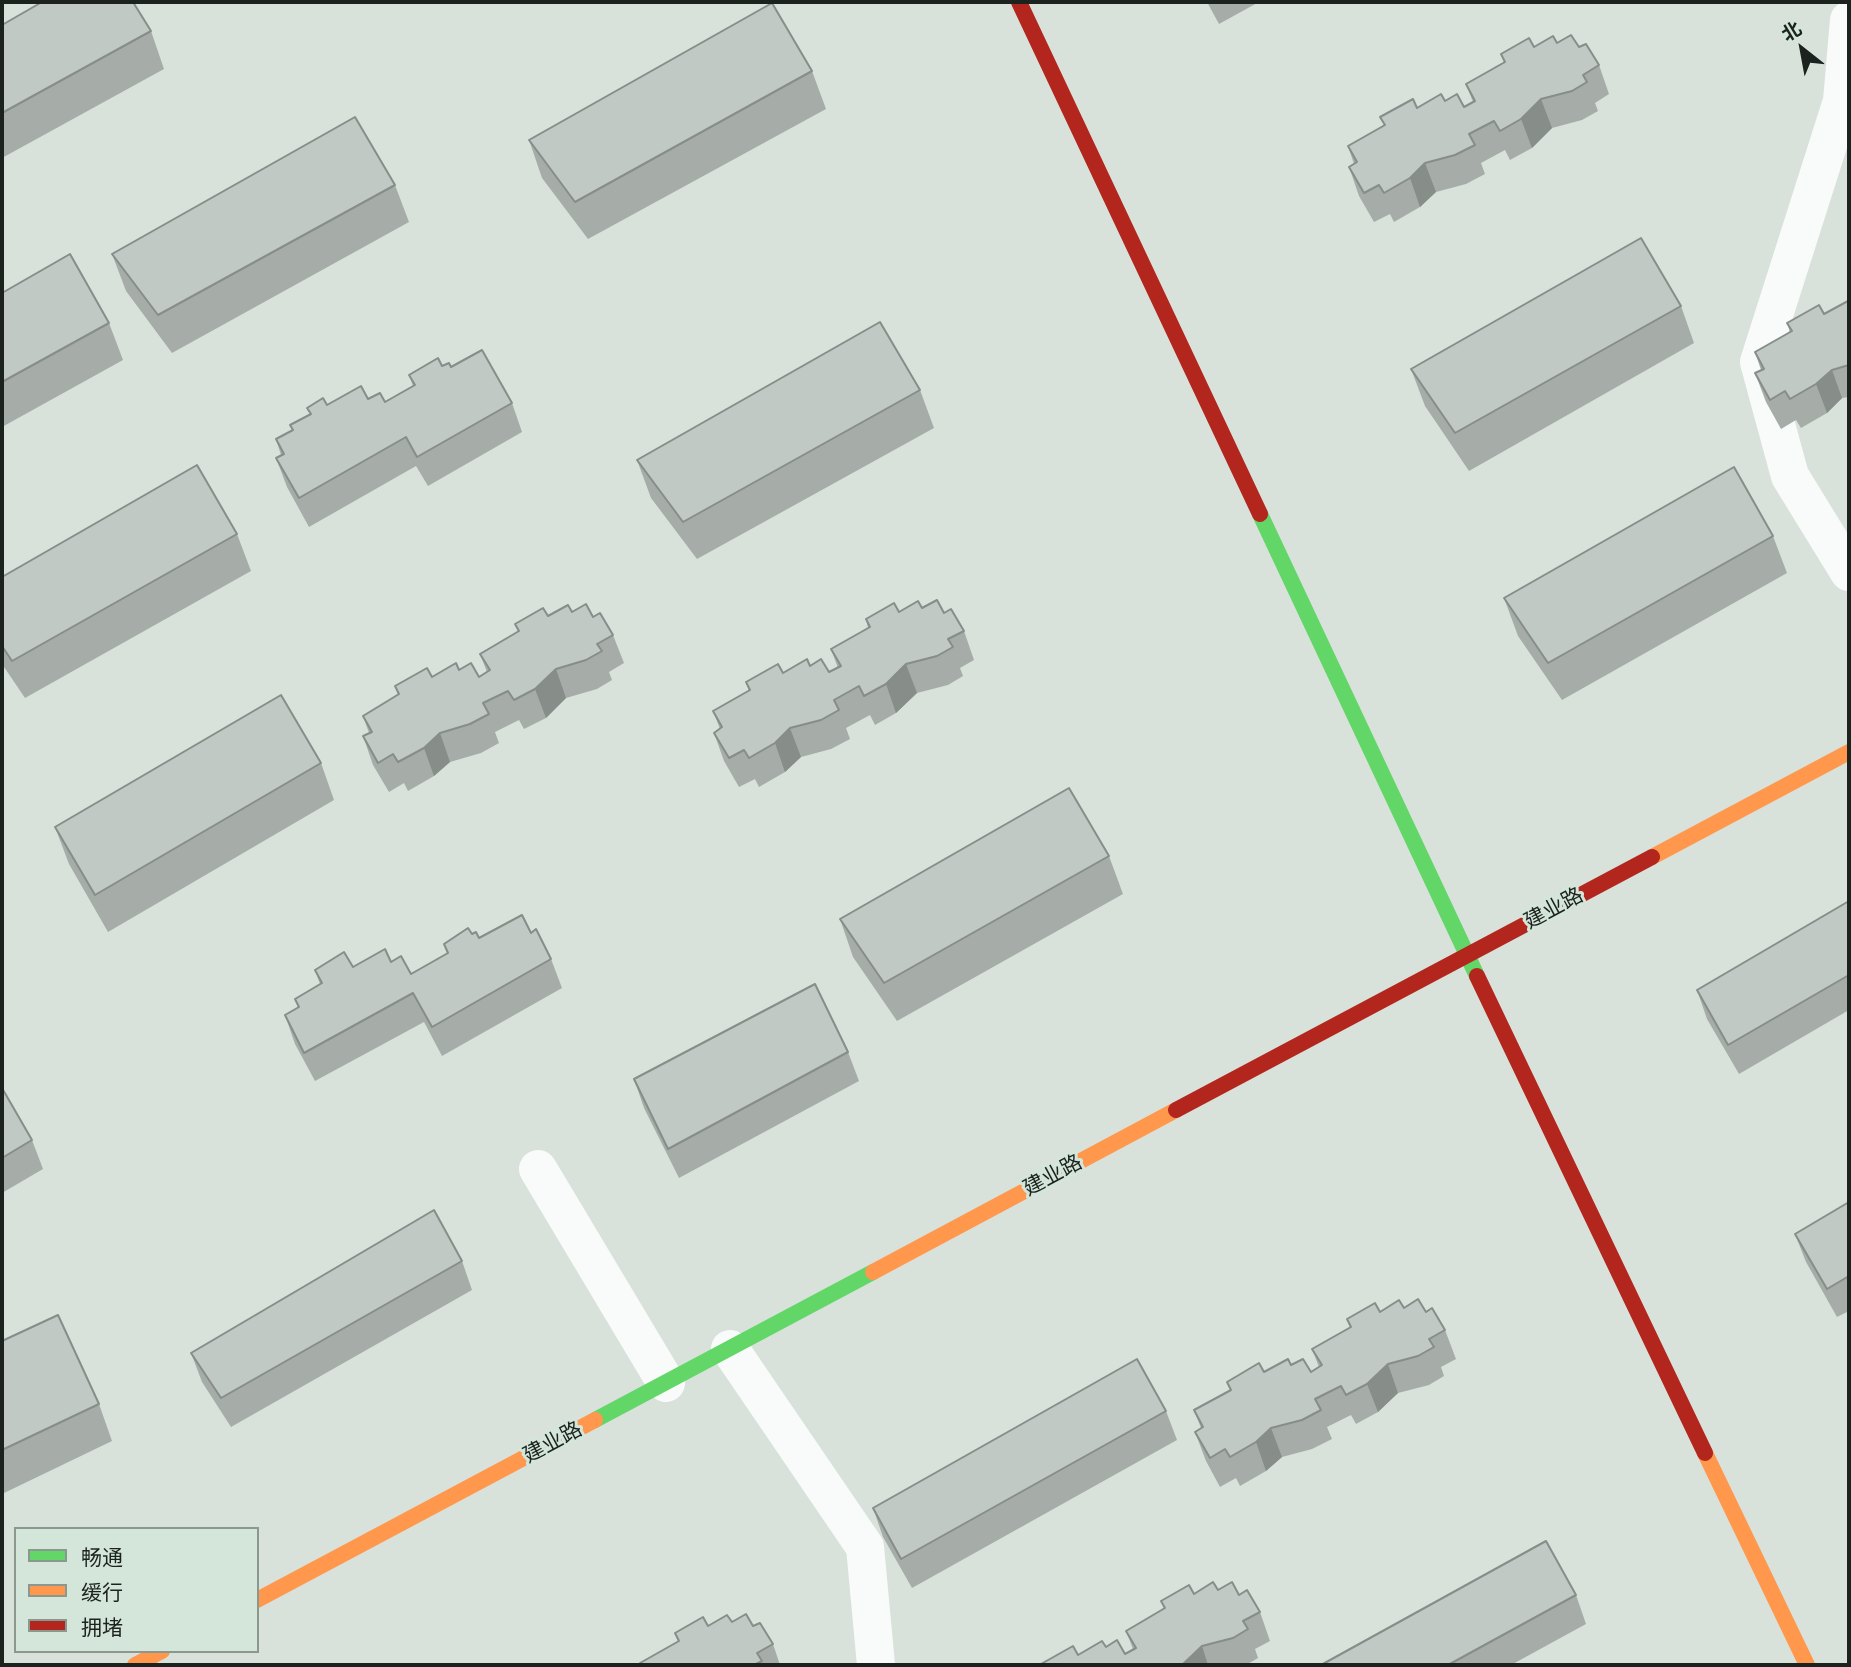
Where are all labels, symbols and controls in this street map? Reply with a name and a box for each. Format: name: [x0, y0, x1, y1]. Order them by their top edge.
north arrow: [1767, 14, 1837, 84]
text: 北: [1776, 15, 1806, 47]
street label: 建业路: [1520, 883, 1588, 935]
street label: 建业路: [1019, 1150, 1087, 1202]
street label: 建业路: [519, 1417, 587, 1469]
legend: [14, 1527, 259, 1653]
text: 畅通: [81, 1543, 123, 1571]
text: 缓行: [81, 1578, 123, 1606]
text: 拥堵: [81, 1613, 123, 1641]

